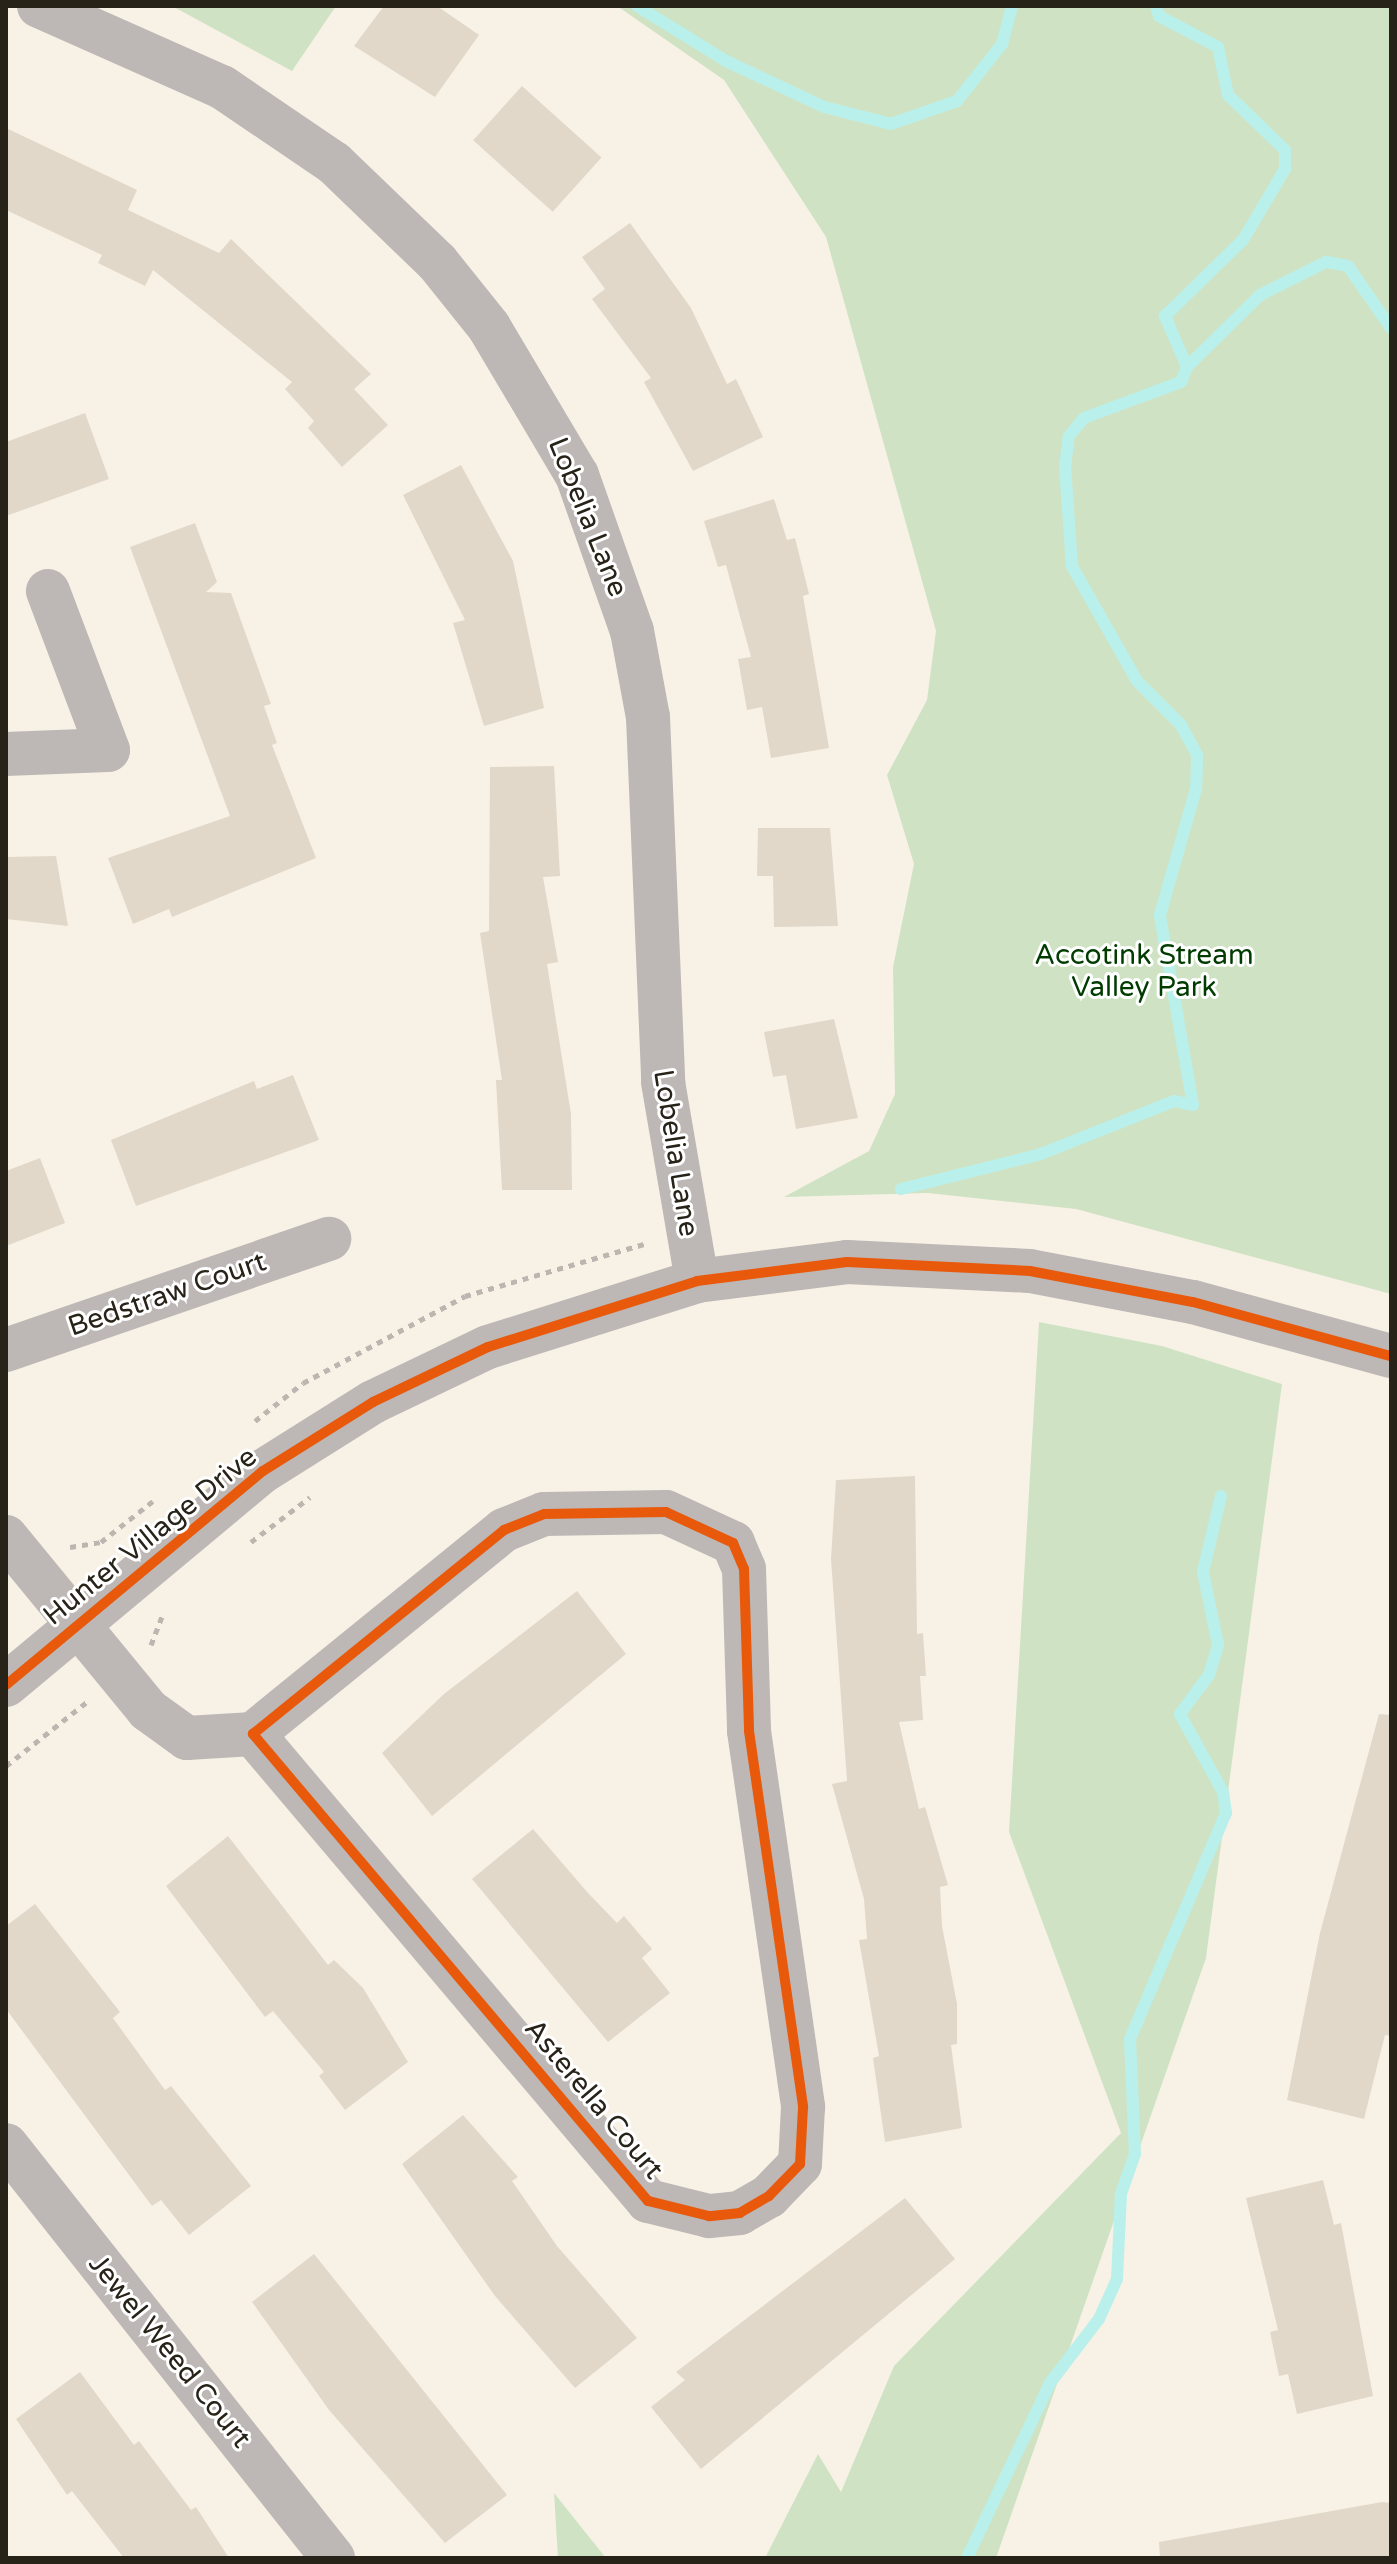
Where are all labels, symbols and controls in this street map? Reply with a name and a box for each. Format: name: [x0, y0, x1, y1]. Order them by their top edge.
street label: Lobelia Lane: [541, 433, 635, 601]
park label: Accotink Stream Valley Park: [1034, 938, 1254, 1004]
street label: Lobelia Lane: [646, 1067, 706, 1239]
street label: Bedstraw Court: [64, 1244, 270, 1344]
street label: Hunter Village Drive: [37, 1440, 263, 1632]
street label: Asterella Court: [517, 2012, 671, 2186]
street label: Jewel Weed Court: [82, 2248, 258, 2454]

